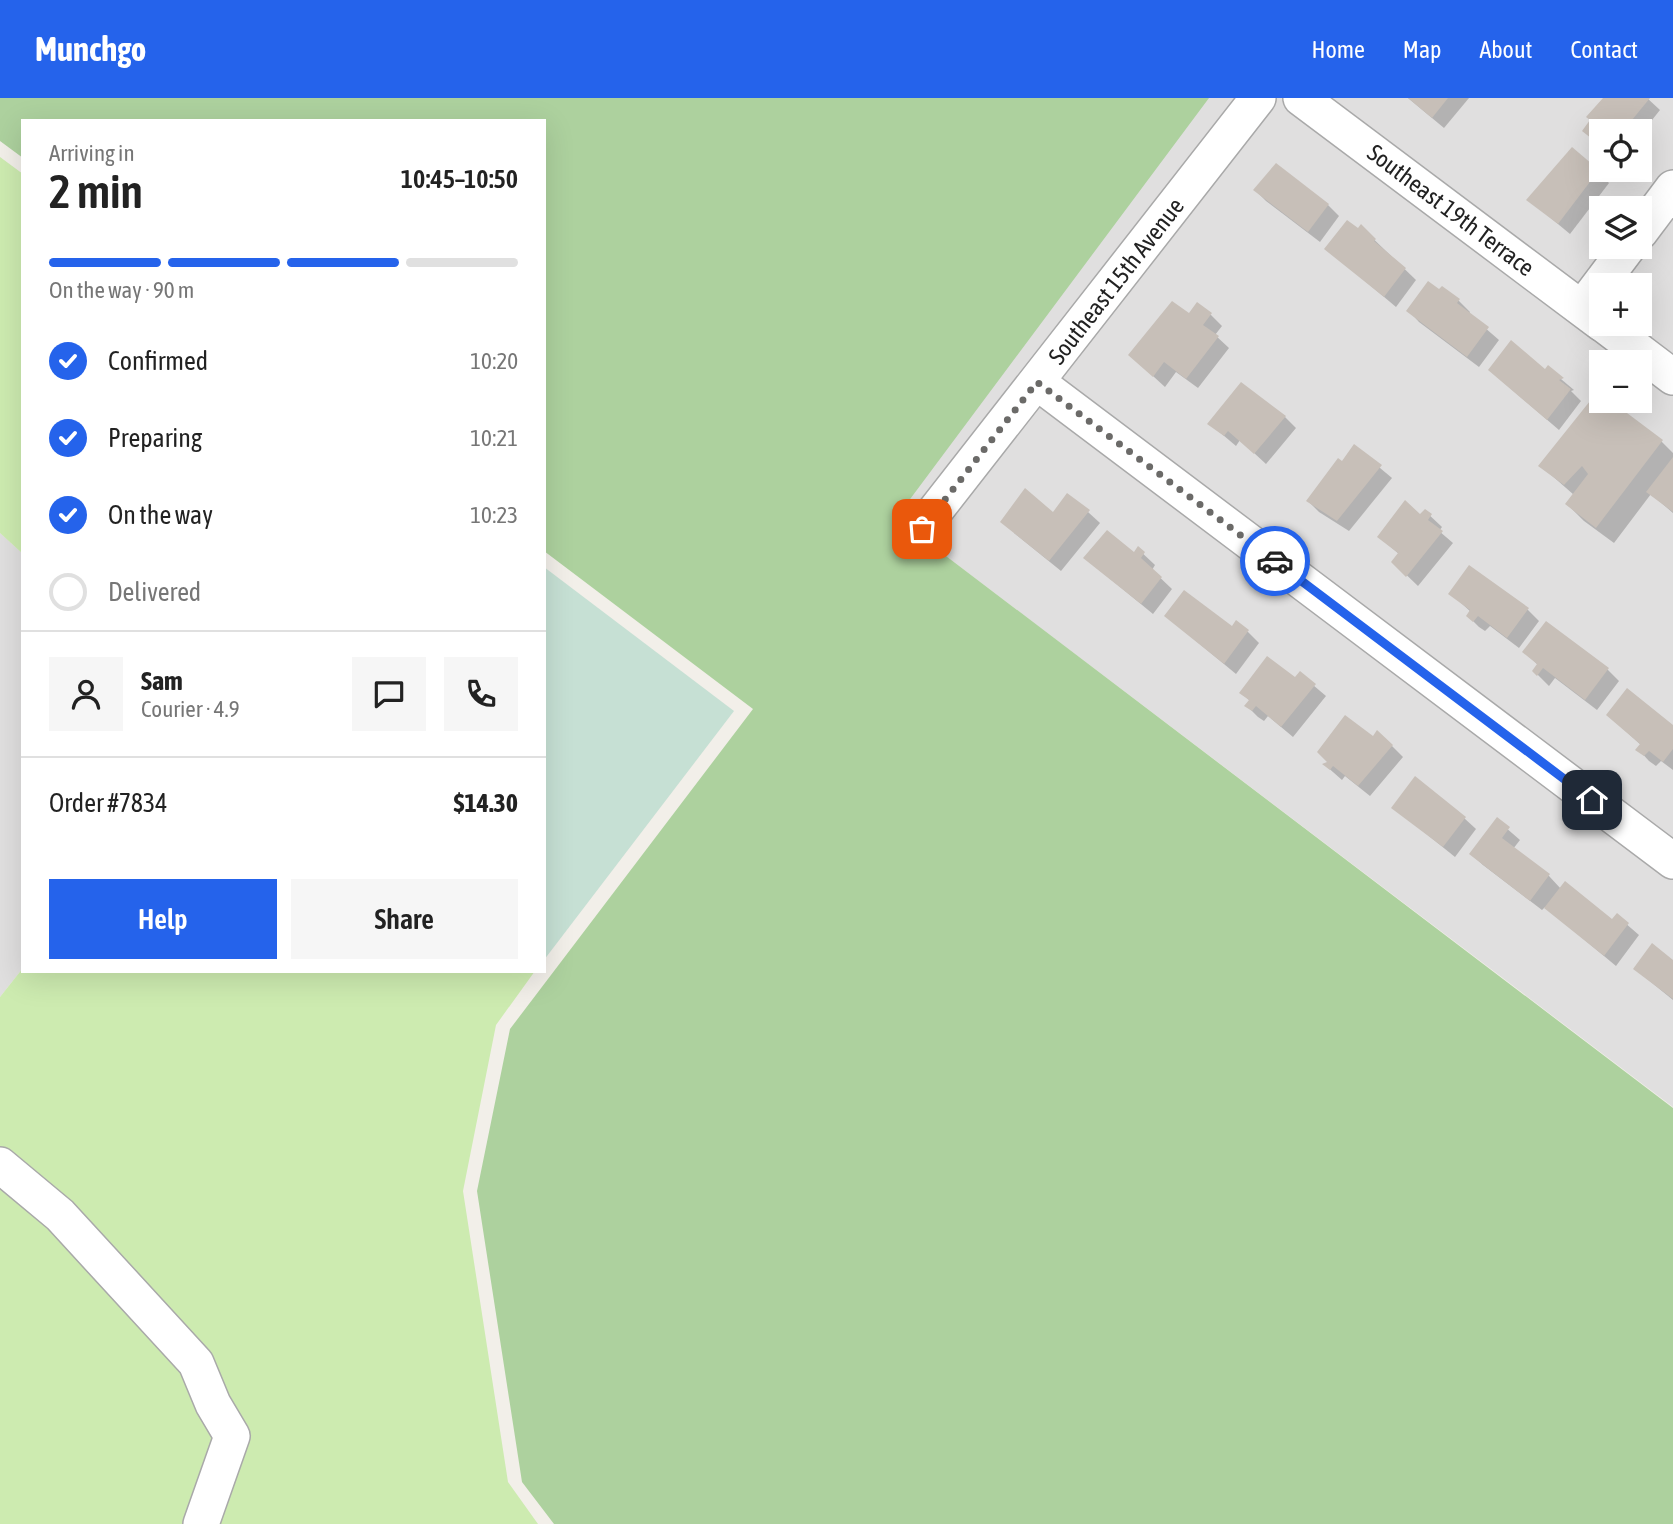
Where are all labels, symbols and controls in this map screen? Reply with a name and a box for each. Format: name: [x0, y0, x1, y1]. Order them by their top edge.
text: Munchgo: [35, 30, 146, 68]
text: Home: [1311, 36, 1365, 63]
text: Map: [1403, 36, 1441, 63]
text: About: [1479, 36, 1532, 63]
text: Contact: [1570, 36, 1638, 63]
map controls: [1589, 119, 1652, 413]
button: locate: [1589, 119, 1652, 182]
street label: Southeast 19th Terrace: [1363, 139, 1539, 281]
text: Arriving in: [49, 140, 135, 166]
text: 10:45–10:50: [401, 164, 518, 194]
text: 2 min: [49, 165, 143, 218]
street label: Southeast 15th Avenue: [1043, 193, 1189, 369]
button: layers: [1589, 196, 1652, 259]
button: +: [1589, 273, 1652, 336]
text: On the way · 90 m: [49, 277, 194, 303]
icon: check: [49, 342, 87, 380]
text: Confirmed: [108, 346, 208, 376]
text: 10:20: [470, 348, 518, 374]
button: −: [1589, 350, 1652, 413]
icon: check: [49, 419, 87, 457]
text: Preparing: [108, 423, 202, 453]
text: 10:21: [470, 425, 518, 451]
icon: check: [49, 496, 87, 534]
pin: [892, 499, 952, 559]
text: On the way: [108, 500, 213, 530]
text: 10:23: [470, 502, 518, 528]
icon: bag: [903, 510, 941, 548]
courier: [1240, 526, 1310, 596]
icon: car: [1256, 542, 1294, 580]
text: Delivered: [108, 577, 201, 607]
button: person: [49, 657, 123, 731]
button: chat: [352, 657, 426, 731]
button: phone: [444, 657, 518, 731]
text: Sam: [141, 666, 183, 696]
text: Courier · 4.9: [141, 696, 240, 722]
pin: [1562, 770, 1622, 830]
icon: home: [1573, 781, 1611, 819]
text: Order #7834: [49, 788, 168, 818]
text: $14.30: [454, 788, 518, 818]
button: Help: [49, 879, 277, 959]
button: Share: [291, 879, 518, 959]

